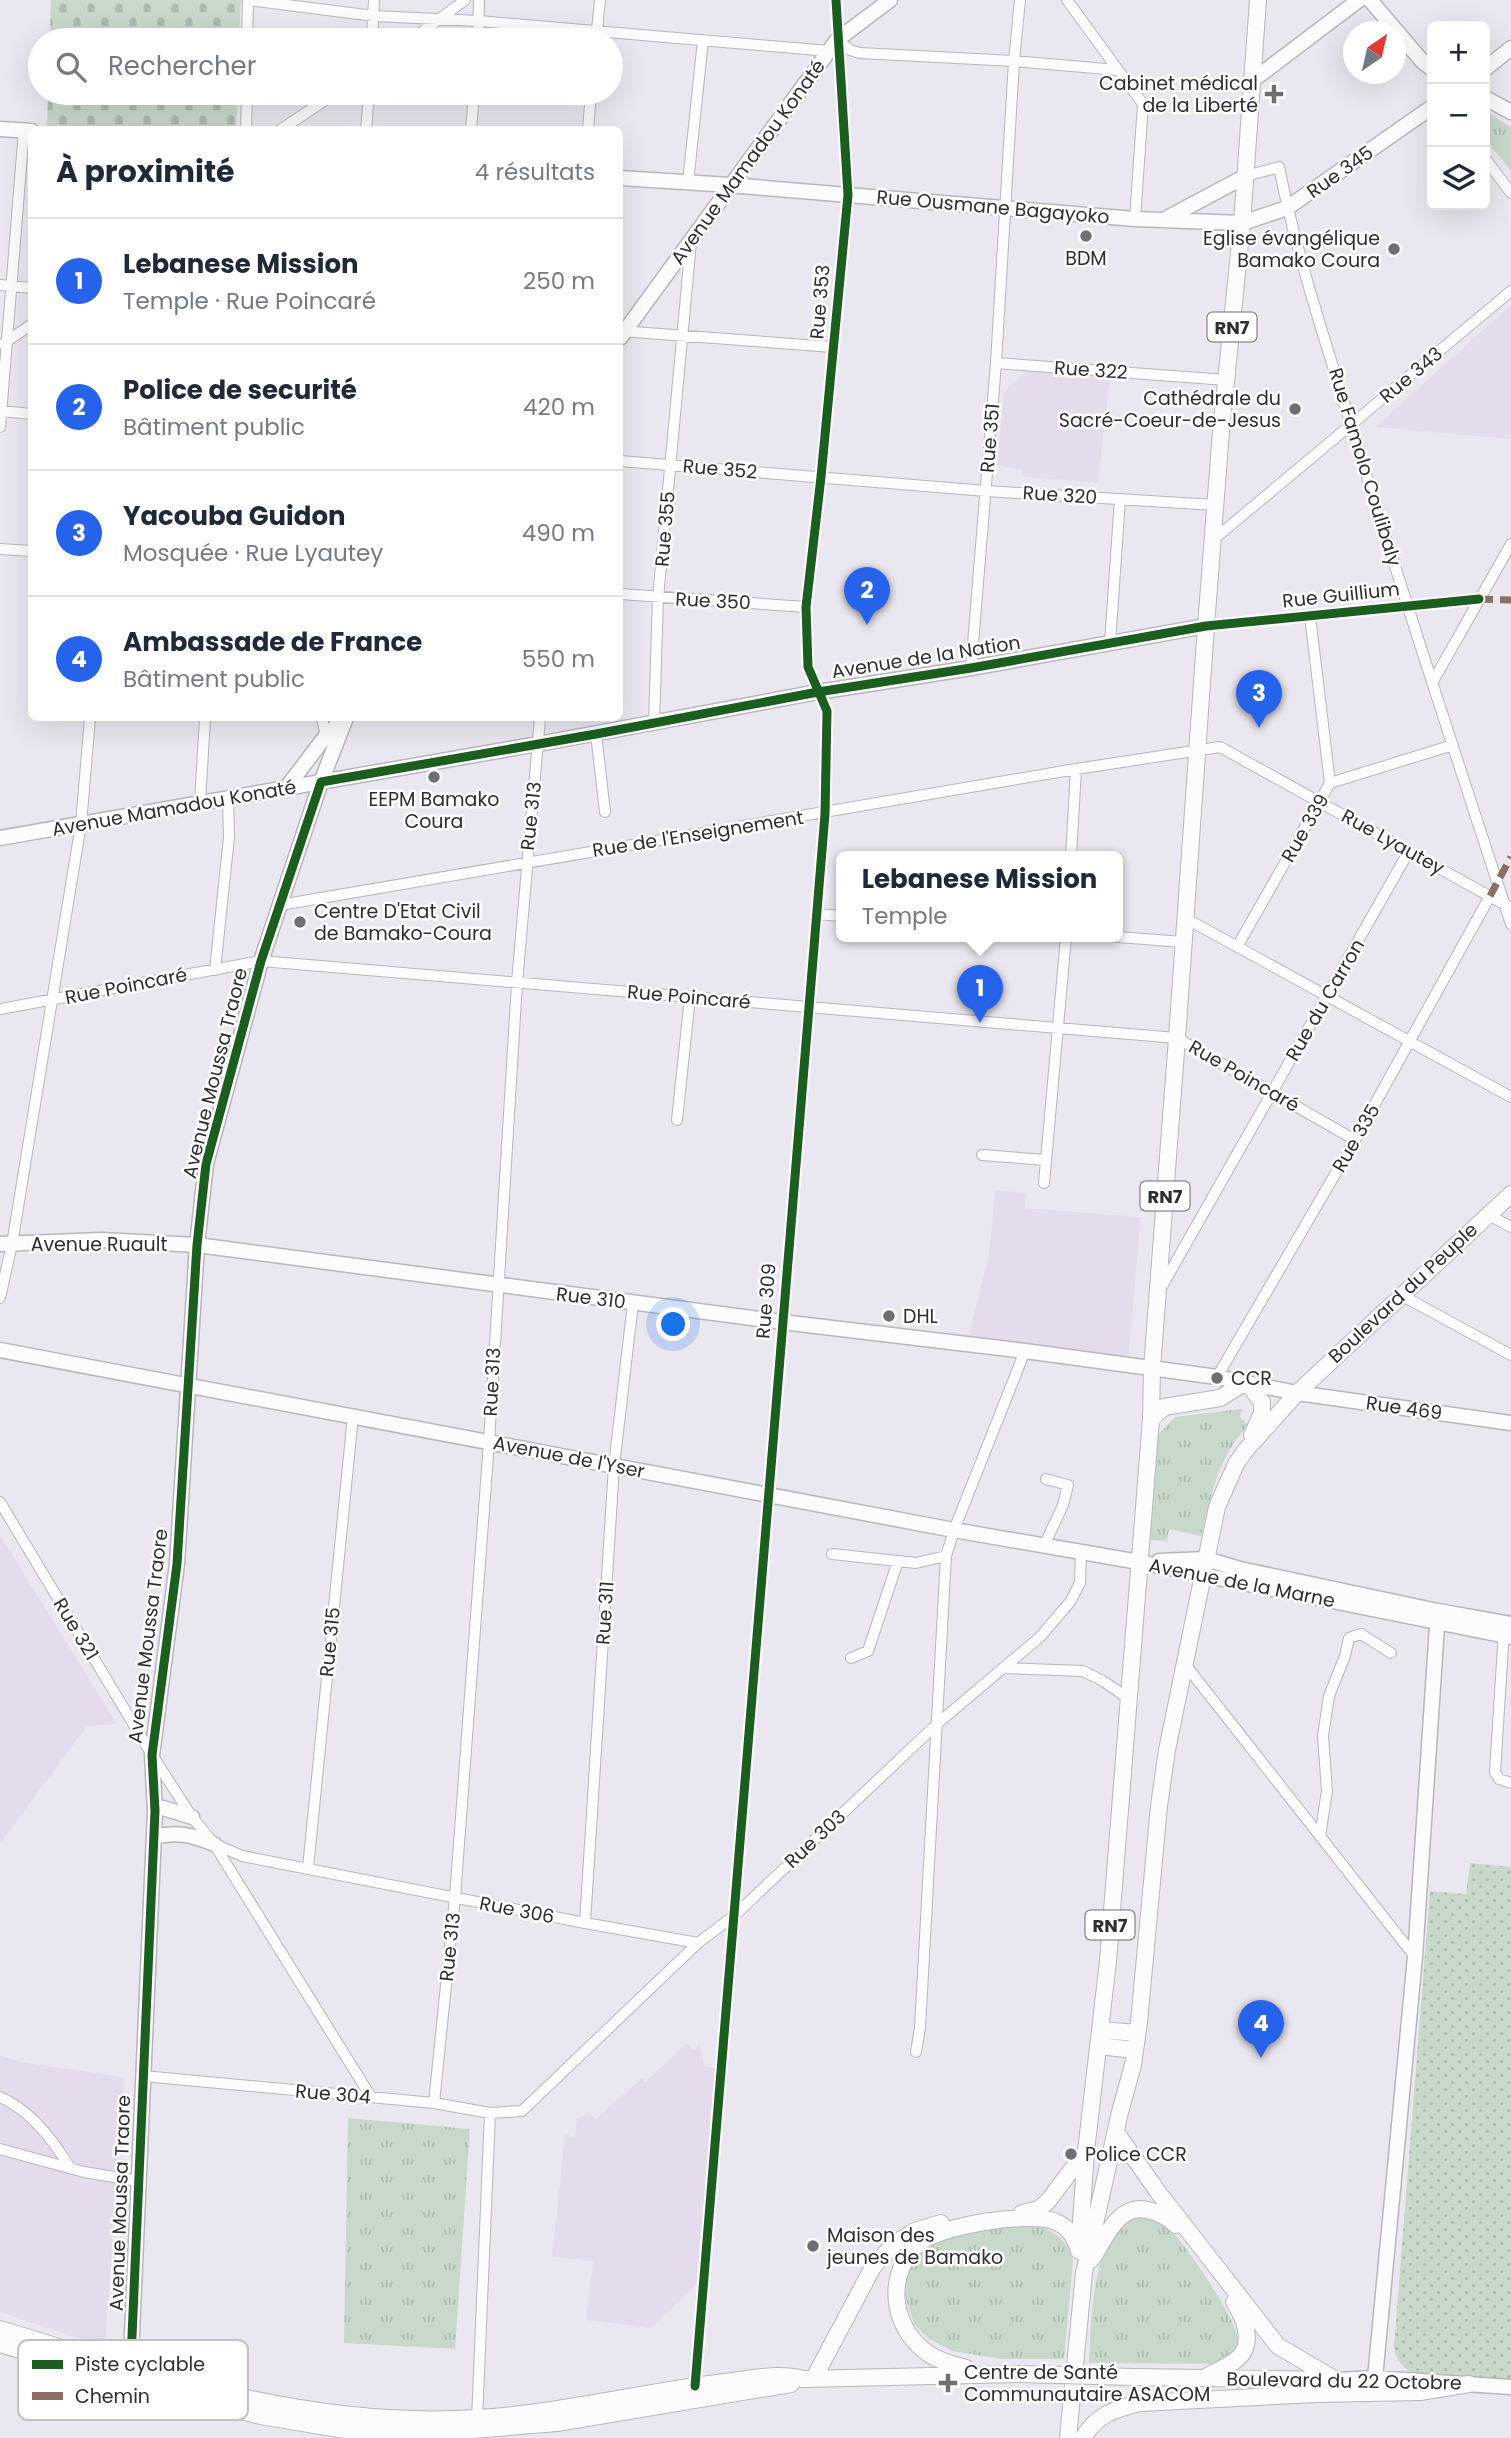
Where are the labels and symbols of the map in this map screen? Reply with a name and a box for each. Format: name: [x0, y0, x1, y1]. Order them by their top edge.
north arrow: [1343, 21, 1406, 84]
street label: Avenue Mamadou Konaté: [664, 54, 832, 270]
place label: Cabinet médical de la Liberté: [1099, 70, 1258, 119]
marker: Cabinet médical de la Liberté: [1264, 84, 1284, 104]
street label: Rue 345: [1301, 139, 1379, 205]
street label: Rue Ousmane Bagayoko: [875, 183, 1111, 231]
place label: Eglise évangélique Bamako Coura: [1203, 225, 1380, 274]
marker: BDM: [1078, 228, 1094, 244]
marker: Eglise évangélique Bamako Coura: [1386, 241, 1402, 257]
place label: BDM: [1065, 245, 1107, 272]
street label: Rue 353: [803, 264, 837, 340]
road number: RN7: [1208, 312, 1256, 342]
street label: Rue 343: [1374, 341, 1448, 409]
street label: Rue 322: [1053, 354, 1129, 386]
street label: Rue Famolo Coulibaly: [1322, 365, 1408, 570]
place label: Cathédrale du Sacré-Coeur-de-Jesus: [1059, 385, 1281, 434]
marker: Cathédrale du Sacré-Coeur-de-Jesus: [1287, 401, 1303, 417]
street label: Rue 351: [974, 402, 1006, 474]
street label: Rue 352: [682, 452, 758, 486]
street label: Rue 320: [1022, 479, 1098, 511]
street label: Rue 355: [648, 490, 682, 568]
pin: 2: [844, 567, 890, 625]
street label: Rue Guillium: [1281, 575, 1401, 615]
street label: Rue 350: [675, 586, 751, 616]
street label: Avenue de la Nation: [830, 629, 1022, 685]
pin: 3: [1236, 670, 1282, 728]
marker: EEPM Bamako Coura: [426, 769, 442, 785]
street label: Avenue Mamadou Konaté: [50, 773, 298, 843]
street label: Rue 313: [514, 780, 548, 852]
place label: EEPM Bamako Coura: [369, 786, 499, 835]
street label: Rue 339: [1275, 789, 1335, 867]
street label: Rue Lyautey: [1337, 803, 1450, 882]
street label: Rue de l'Enseignement: [590, 804, 806, 864]
place label: Centre D'Etat Civil de Bamako-Coura: [314, 898, 492, 947]
marker: Centre D'Etat Civil de Bamako-Coura: [292, 914, 308, 930]
street label: Rue du Carron: [1279, 934, 1371, 1066]
street label: Rue Poincaré: [63, 961, 189, 1011]
street label: Avenue Moussa Traore: [176, 965, 254, 1181]
pin: 1: [957, 965, 1003, 1023]
street label: Rue Poincaré: [626, 978, 752, 1016]
street label: Rue Poincaré: [1184, 1033, 1304, 1119]
street label: Rue 335: [1326, 1099, 1386, 1177]
road number: RN7: [1140, 1182, 1190, 1210]
street label: Boulevard du Peuple: [1322, 1217, 1484, 1369]
street label: Avenue Ruault: [31, 1231, 167, 1258]
street label: Rue 309: [749, 1262, 783, 1340]
street label: Rue 310: [555, 1280, 627, 1316]
place label: DHL: [903, 1303, 938, 1330]
your location: [656, 1307, 690, 1341]
marker: DHL: [881, 1308, 897, 1324]
street label: Rue 313: [477, 1347, 507, 1417]
place label: CCR: [1231, 1365, 1272, 1392]
marker: CCR: [1209, 1370, 1225, 1386]
street label: Rue 469: [1364, 1389, 1444, 1427]
street label: Avenue de l'Yser: [491, 1429, 647, 1485]
street label: Avenue Moussa Traore: [121, 1527, 175, 1745]
street label: Avenue de la Marne: [1147, 1552, 1337, 1614]
street label: Rue 311: [589, 1580, 621, 1646]
street label: Rue 321: [47, 1593, 105, 1665]
street label: Rue 315: [313, 1606, 347, 1678]
street label: Rue 303: [778, 1804, 852, 1874]
street label: Rue 306: [477, 1890, 557, 1930]
road number: RN7: [1086, 1910, 1134, 1940]
street label: Rue 313: [433, 1911, 467, 1983]
pin: 4: [1238, 2000, 1284, 2058]
street label: Rue 304: [294, 2077, 372, 2111]
street label: Avenue Moussa Traore: [103, 2095, 137, 2311]
place label: Police CCR: [1085, 2141, 1187, 2168]
marker: Police CCR: [1063, 2146, 1079, 2162]
place label: Maison des jeunes de Bamako: [826, 2222, 1003, 2271]
marker: Maison des jeunes de Bamako: [805, 2238, 821, 2254]
legend: [18, 2340, 248, 2420]
text: Piste cyclable: [75, 2351, 205, 2378]
place label: Centre de Santé Communautaire ASACOM: [964, 2359, 1210, 2408]
street label: Boulevard du 22 Octobre: [1226, 2365, 1462, 2397]
marker: Centre de Santé Communautaire ASACOM: [938, 2373, 958, 2393]
text: Chemin: [75, 2383, 150, 2410]

